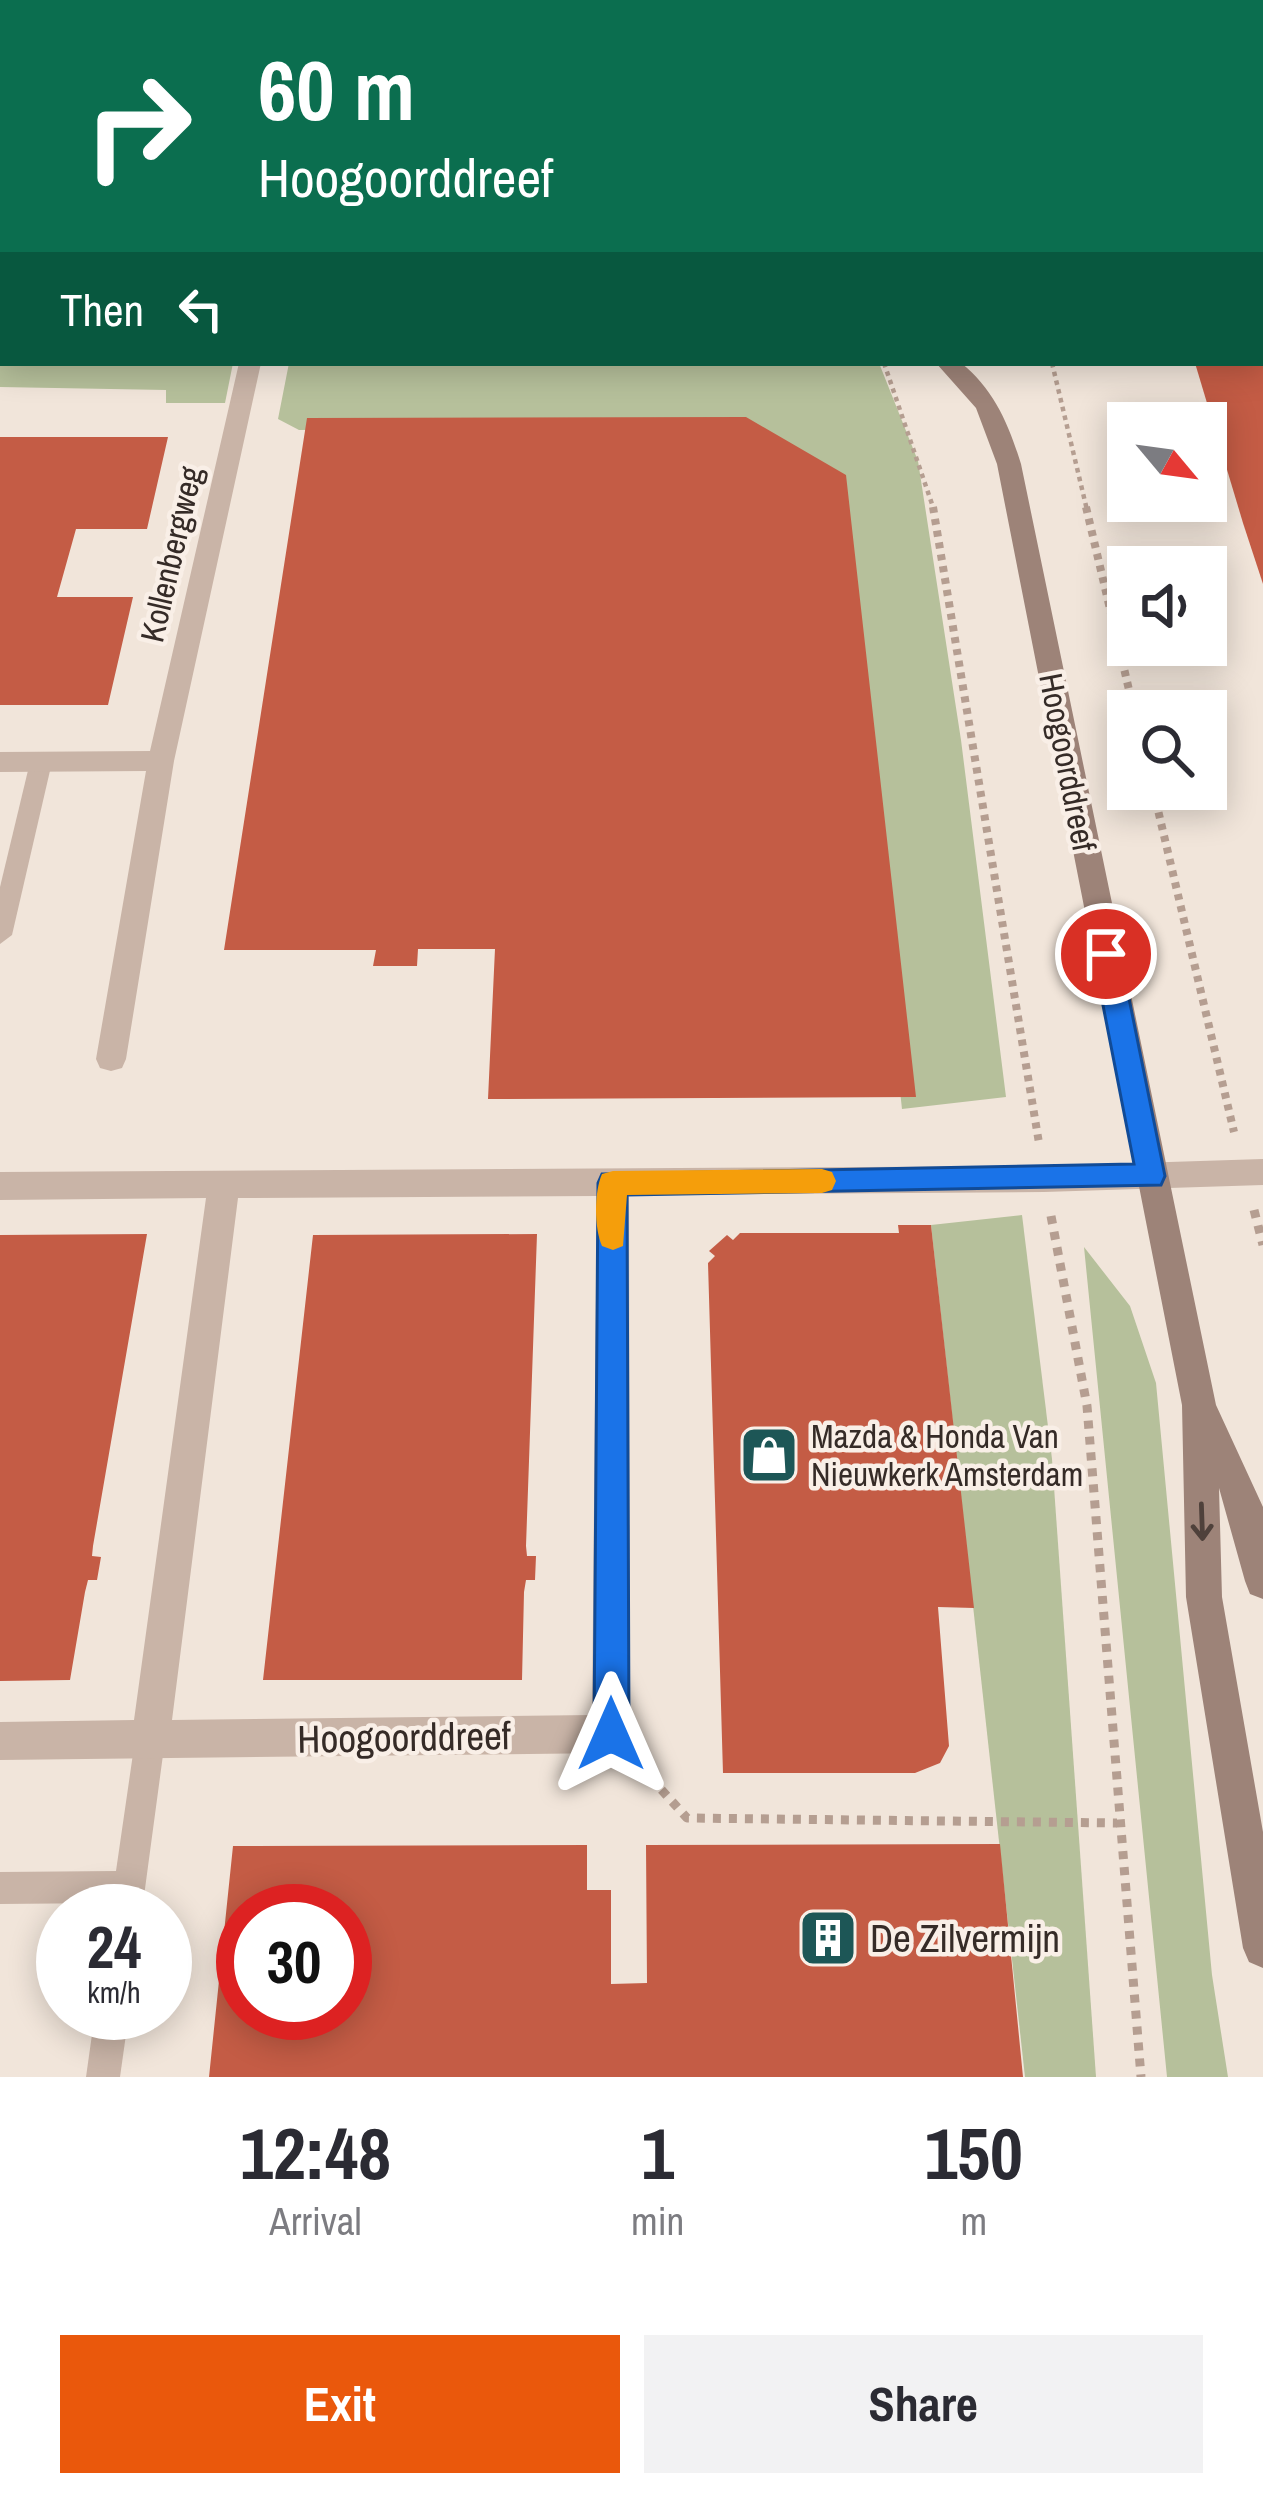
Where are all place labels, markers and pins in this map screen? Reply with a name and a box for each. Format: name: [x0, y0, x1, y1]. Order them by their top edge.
pin: [1055, 903, 1157, 1005]
place label: Mazda & Honda Van Nieuwkerk Amsterdam: [811, 1414, 1083, 1496]
shop icon: Mazda & Honda Van Nieuwkerk Amsterdam: [738, 1424, 800, 1486]
building icon: De Zilvermijn: [797, 1907, 859, 1969]
place label: De Zilvermijn: [870, 1912, 1060, 1964]

